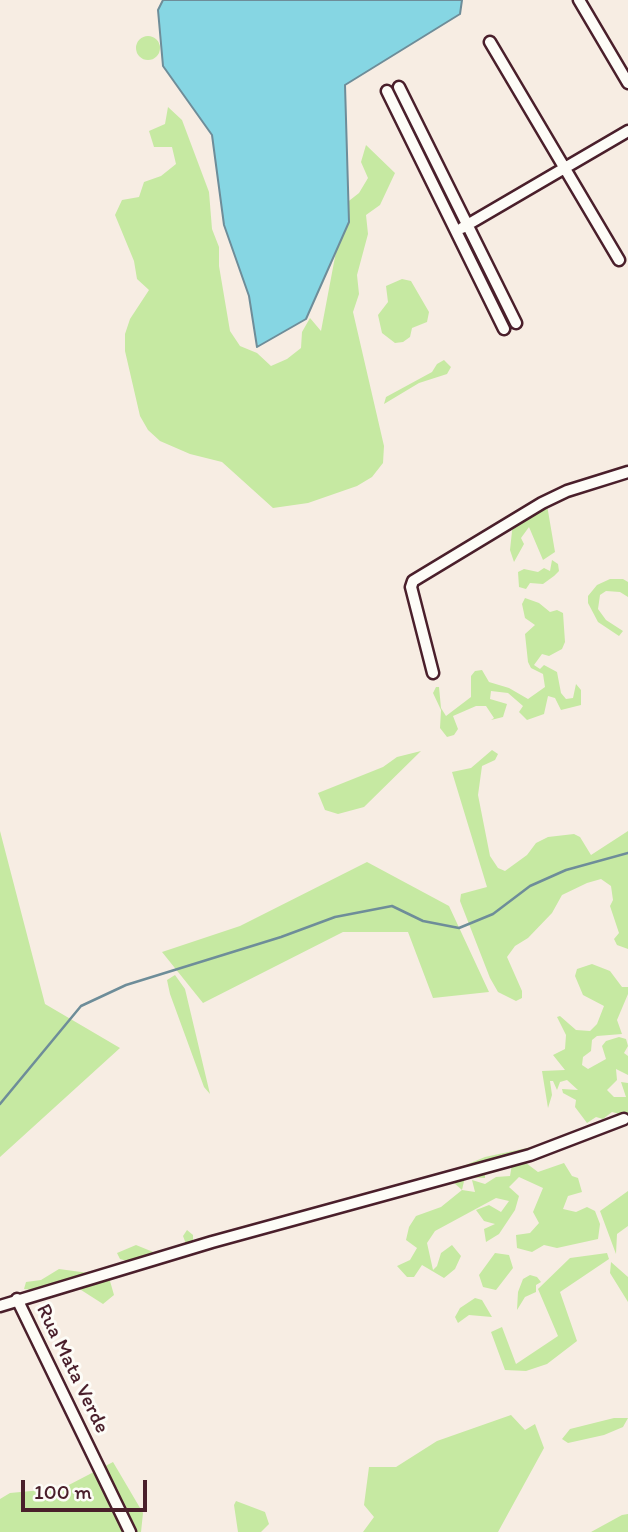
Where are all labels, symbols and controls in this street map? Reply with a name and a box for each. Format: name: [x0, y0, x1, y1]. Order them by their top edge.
street label: Rua Mata Verde: [30, 1300, 114, 1438]
scale bar: [24, 1466, 150, 1510]
text: 100 m: [34, 1479, 92, 1504]

